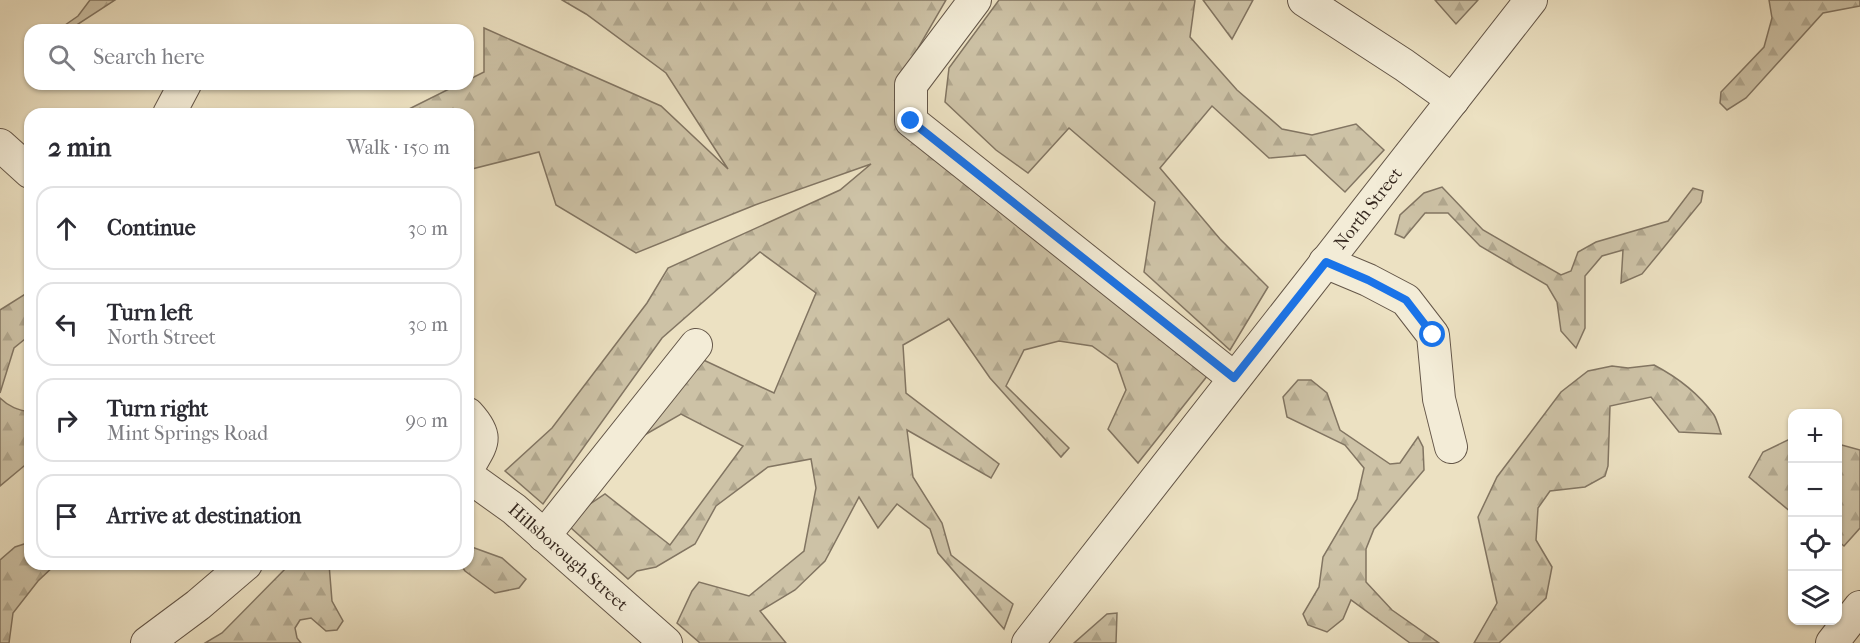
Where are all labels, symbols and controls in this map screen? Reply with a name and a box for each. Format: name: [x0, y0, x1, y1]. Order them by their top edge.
search box: [24, 24, 474, 90]
icon: search: [45, 41, 78, 74]
text: Search here: [93, 44, 205, 70]
route end: [897, 107, 923, 133]
text: 2 min: [48, 132, 111, 163]
text: Walk · 150 m: [346, 136, 450, 159]
street label: North Street: [1330, 163, 1407, 254]
icon: ahead: [50, 212, 83, 245]
text: Continue: [107, 215, 196, 241]
text: 30 m: [408, 217, 448, 240]
text: Turn left: [107, 300, 193, 326]
icon: left: [50, 308, 83, 341]
text: 30 m: [408, 313, 448, 336]
route start: [1419, 321, 1445, 347]
text: North Street: [107, 326, 216, 349]
text: Turn right: [107, 396, 208, 422]
icon: right: [50, 404, 83, 437]
text: 90 m: [406, 409, 448, 432]
map controls: [1788, 409, 1842, 625]
button: +: [1788, 409, 1842, 463]
text: Mint Springs Road: [107, 422, 268, 445]
button: −: [1788, 463, 1842, 517]
street label: Hillsborough Street: [504, 499, 633, 616]
icon: arrive: [50, 500, 83, 533]
text: Arrive at destination: [107, 503, 301, 529]
button: locate: [1788, 517, 1842, 571]
button: layers: [1788, 571, 1842, 625]

